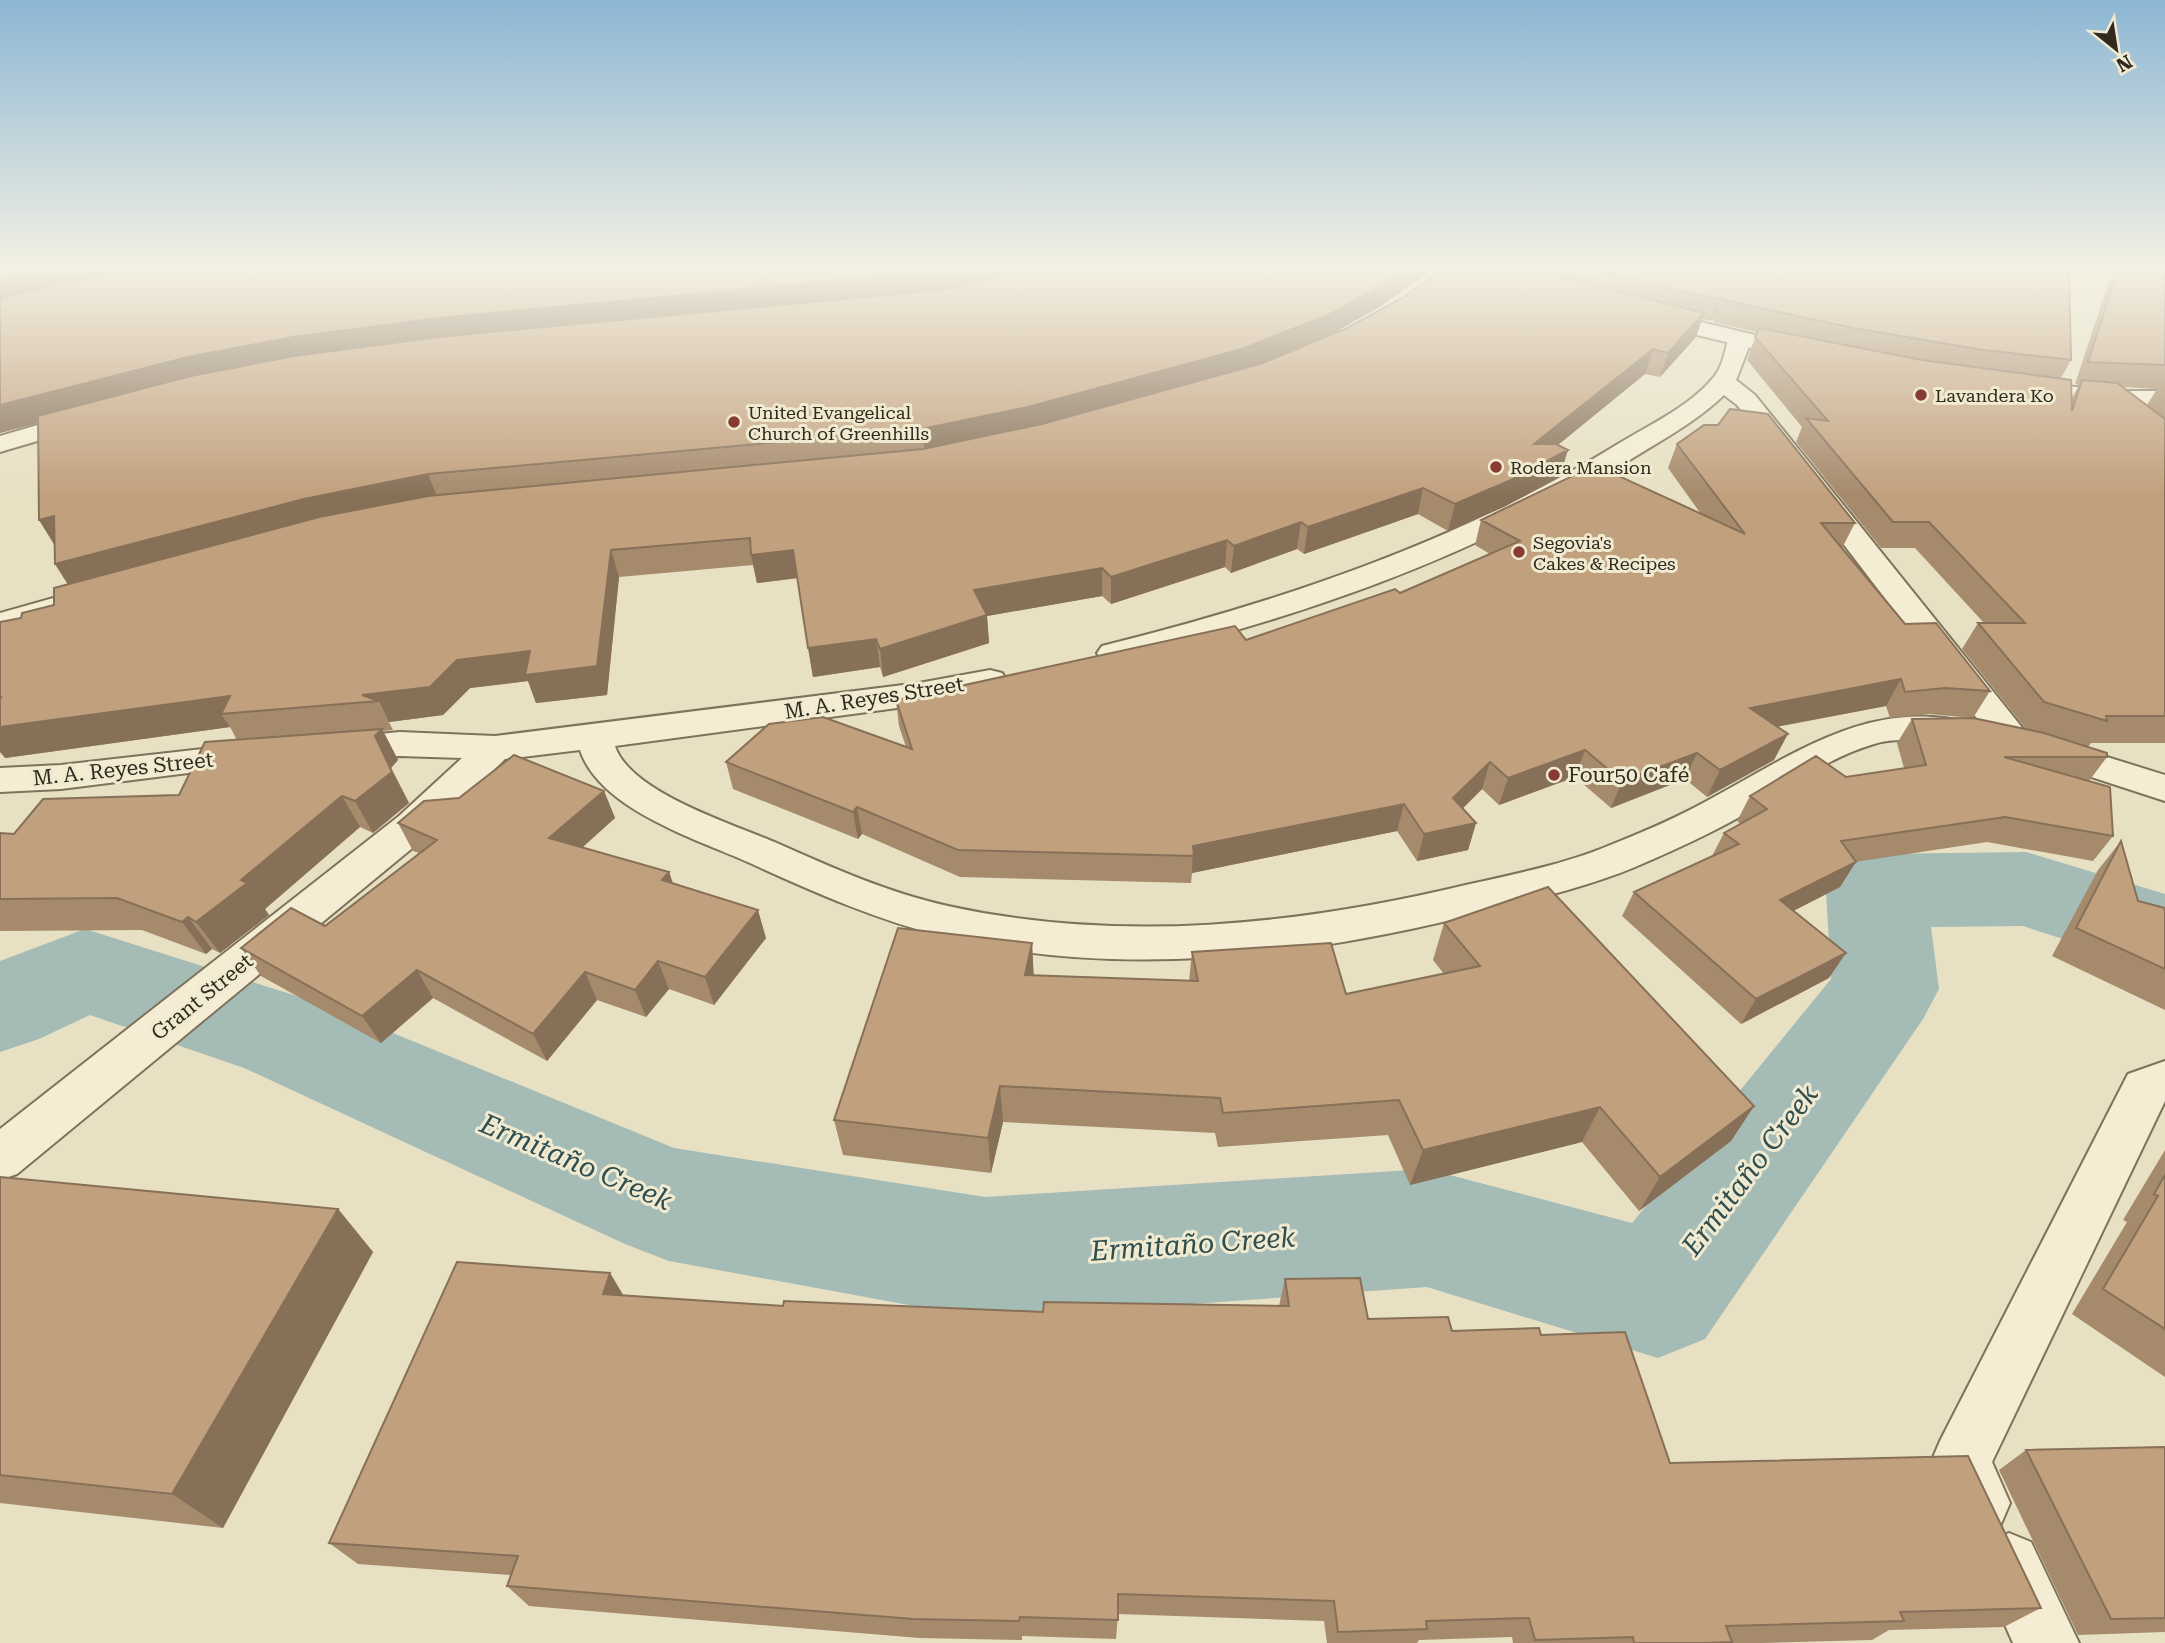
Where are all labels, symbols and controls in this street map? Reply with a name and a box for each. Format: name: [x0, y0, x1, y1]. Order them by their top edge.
north arrow: [2081, 14, 2151, 84]
text: N: [2112, 50, 2136, 77]
place label: Lavandera Ko: [1935, 385, 2054, 406]
marker: Lavandera Ko: [1913, 387, 1929, 403]
place label: United Evangelical Church of Greenhills: [748, 402, 929, 444]
marker: United Evangelical Church of Greenhills: [726, 414, 742, 430]
place label: Rodera Mansion: [1510, 457, 1652, 478]
marker: Rodera Mansion: [1488, 459, 1504, 475]
place label: Segovia's Cakes & Recipes: [1533, 532, 1676, 574]
marker: Segovia's Cakes & Recipes: [1511, 544, 1527, 560]
street label: M. A. Reyes Street: [783, 672, 966, 724]
street label: M. A. Reyes Street: [32, 748, 215, 790]
place label: Four50 Café: [1568, 763, 1689, 787]
marker: Four50 Café: [1546, 767, 1562, 783]
street label: Grant Street: [147, 949, 258, 1045]
water label: Ermitaño Creek: [1675, 1078, 1825, 1263]
water label: Ermitaño Creek: [474, 1106, 678, 1218]
water label: Ermitaño Creek: [1089, 1220, 1297, 1268]

